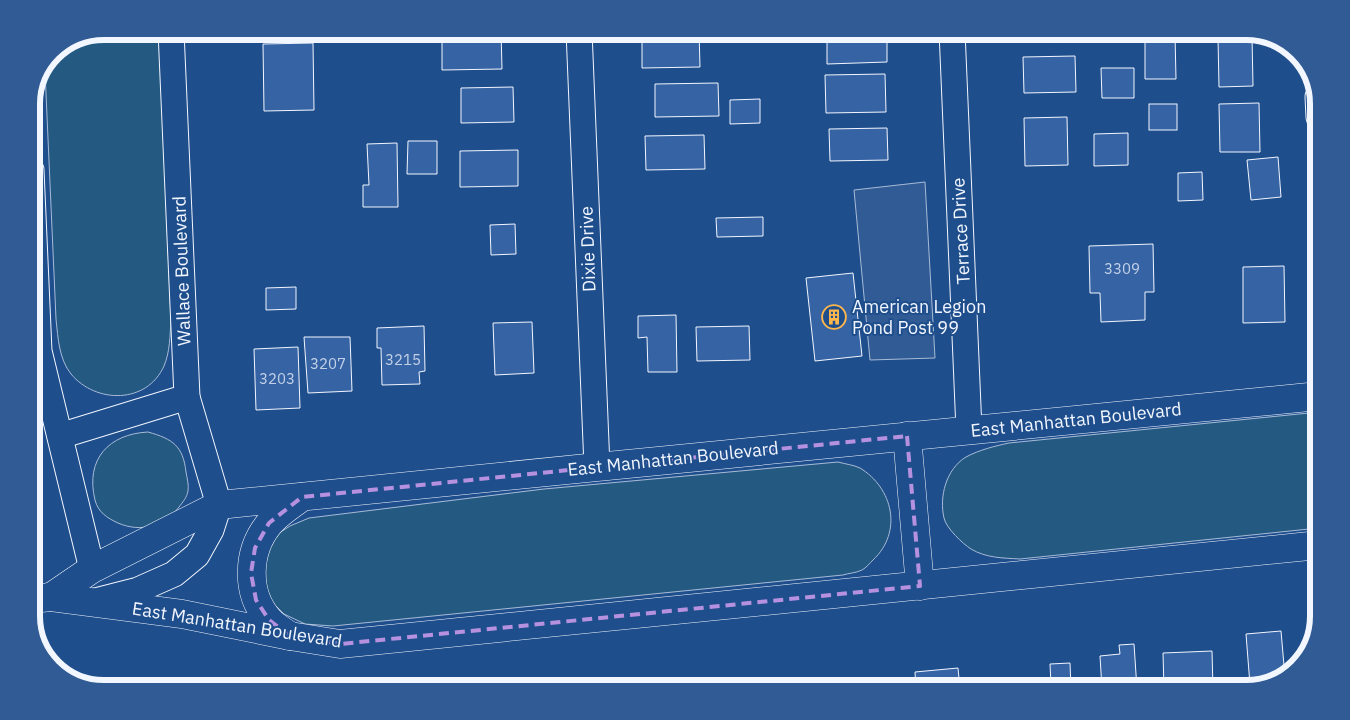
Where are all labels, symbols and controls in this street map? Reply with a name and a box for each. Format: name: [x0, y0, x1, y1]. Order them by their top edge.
street label: Terrace Drive: [946, 177, 975, 285]
street label: Wallace Boulevard: [167, 196, 196, 346]
street label: Dixie Drive: [575, 205, 600, 292]
house number: 3309: [1104, 259, 1140, 278]
place label: American Legion Pond Post 99: [852, 295, 986, 339]
building icon: American Legion Pond Post 99: [821, 304, 847, 330]
house number: 3215: [385, 350, 421, 369]
house number: 3207: [310, 354, 346, 373]
house number: 3203: [259, 369, 295, 388]
street label: East Manhattan Boulevard: [969, 397, 1183, 442]
street label: East Manhattan Boulevard: [566, 436, 780, 481]
street label: East Manhattan Boulevard: [131, 597, 344, 652]

